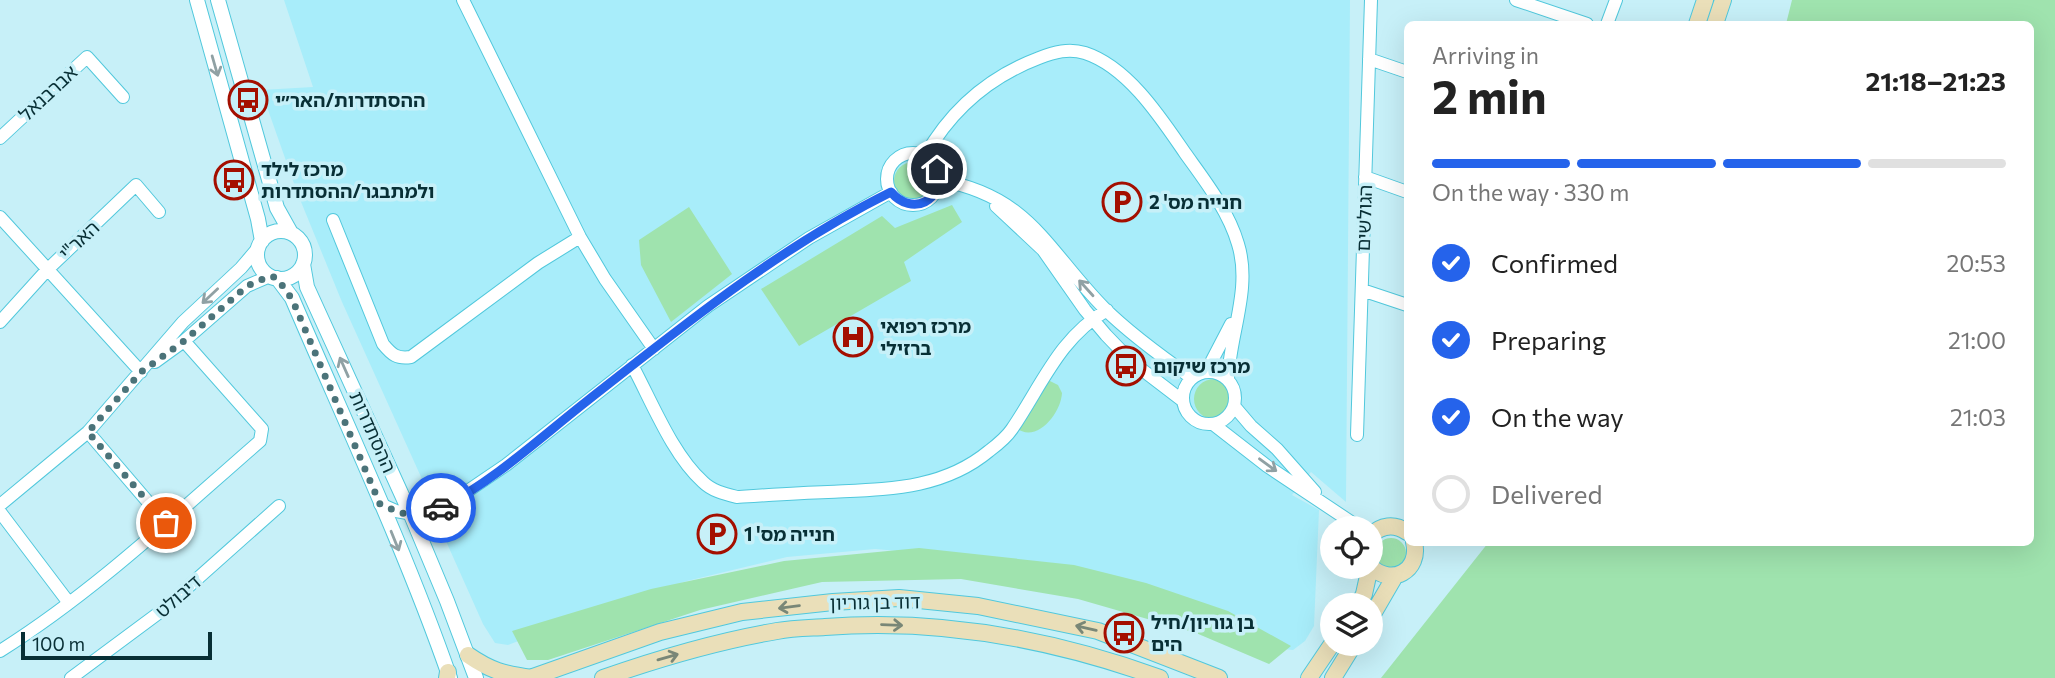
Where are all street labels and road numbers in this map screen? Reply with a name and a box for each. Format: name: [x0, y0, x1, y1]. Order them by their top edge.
street label: אברבנאל: [14, 60, 82, 125]
street label: הגולשים: [1351, 184, 1376, 252]
street label: האר"י: [54, 215, 104, 264]
street label: ההסתדרות: [345, 388, 402, 476]
street label: דיבולט: [150, 570, 205, 622]
street label: דוד בן גוריון: [829, 589, 921, 614]

